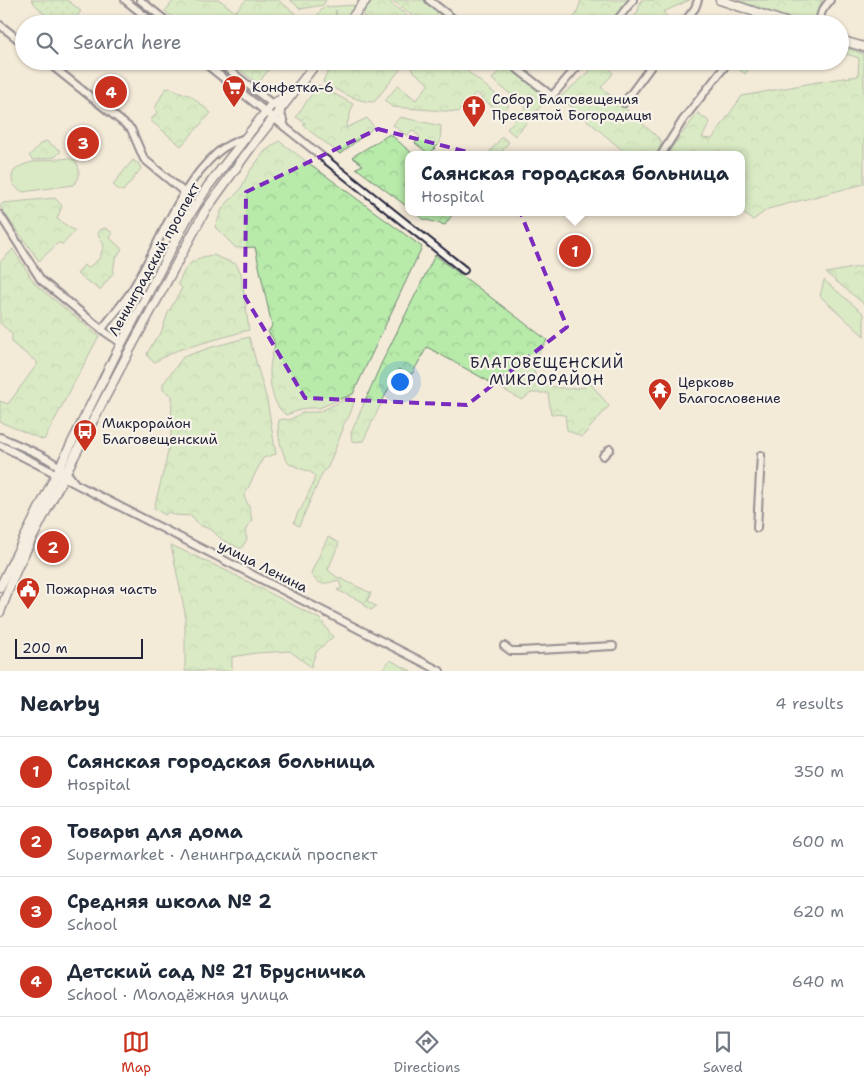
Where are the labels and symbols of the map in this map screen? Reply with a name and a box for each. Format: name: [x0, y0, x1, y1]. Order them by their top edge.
pin: 4: [95, 73, 127, 111]
supermarket icon: Конфетка-6: [221, 74, 247, 108]
place label: Конфетка-6: [252, 78, 334, 96]
place label: Собор Благовещения Пресвятой Богородицы: [492, 90, 652, 124]
church icon: Собор Благовещения Пресвятой Богородицы: [461, 94, 487, 128]
pin: 3: [67, 124, 99, 162]
street label: Ленинградский проспект: [104, 178, 204, 339]
pin: 1: [559, 232, 591, 270]
district label: БЛАГОВЕЩЕНСКИЙ МИКРОРАЙОН: [470, 352, 624, 390]
your location: [387, 369, 413, 395]
place label: Церковь Благословение: [678, 373, 781, 407]
temple icon: Церковь Благословение: [647, 377, 673, 411]
place label: Микрорайон Благовещенский: [102, 414, 218, 448]
bus stop icon: Микрорайон Благовещенский: [72, 418, 98, 452]
pin: 2: [37, 528, 69, 566]
street label: улица Ленина: [215, 536, 311, 596]
public building icon: Пожарная часть: [15, 576, 41, 610]
place label: Пожарная часть: [46, 580, 157, 598]
scale bar: [15, 636, 142, 659]

